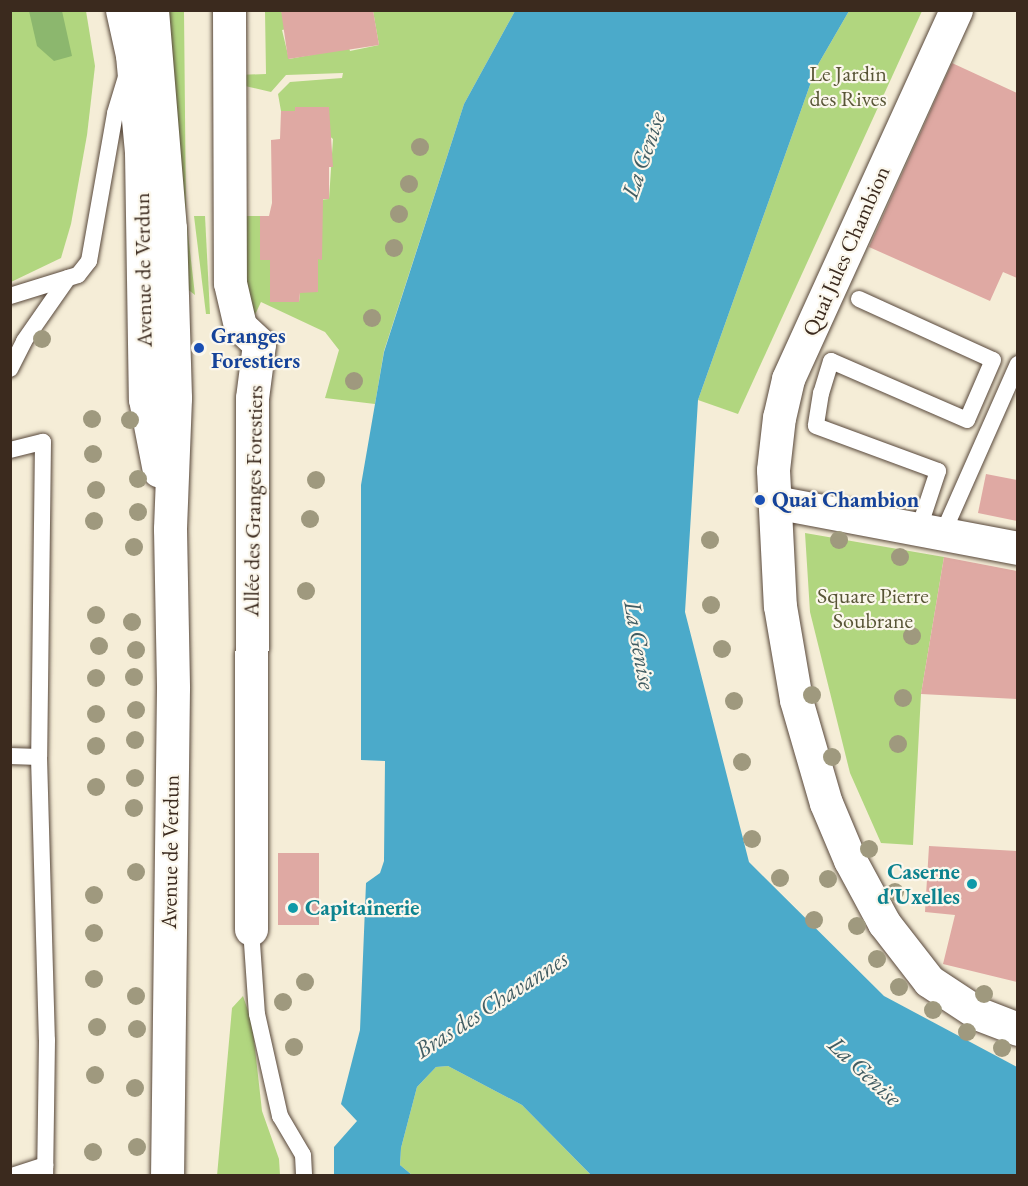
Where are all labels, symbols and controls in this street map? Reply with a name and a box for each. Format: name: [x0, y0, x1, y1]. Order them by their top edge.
park label: Le Jardin des Rives: [809, 60, 887, 112]
water label: La Genise: [615, 108, 671, 202]
street label: Quai Jules Chambion: [797, 162, 895, 340]
street label: Avenue de Verdun: [128, 193, 158, 347]
place label: Granges Forestiers: [211, 322, 300, 374]
marker: Granges Forestiers: [192, 341, 206, 355]
street label: Allée des Granges Forestiers: [238, 385, 268, 617]
place label: Quai Chambion: [772, 487, 919, 513]
marker: Quai Chambion: [753, 493, 767, 507]
park label: Square Pierre Soubrane: [817, 582, 929, 634]
water label: La Genise: [618, 598, 662, 692]
street label: Avenue de Verdun: [155, 775, 185, 929]
place label: Caserne d'Uxelles: [877, 858, 960, 909]
marker: Caserne d'Uxelles: [965, 877, 979, 891]
place label: Capitainerie: [305, 895, 419, 921]
marker: Capitainerie: [286, 901, 300, 915]
water label: Bras des Chavannes: [409, 944, 573, 1064]
water label: La Genise: [822, 1030, 908, 1112]

